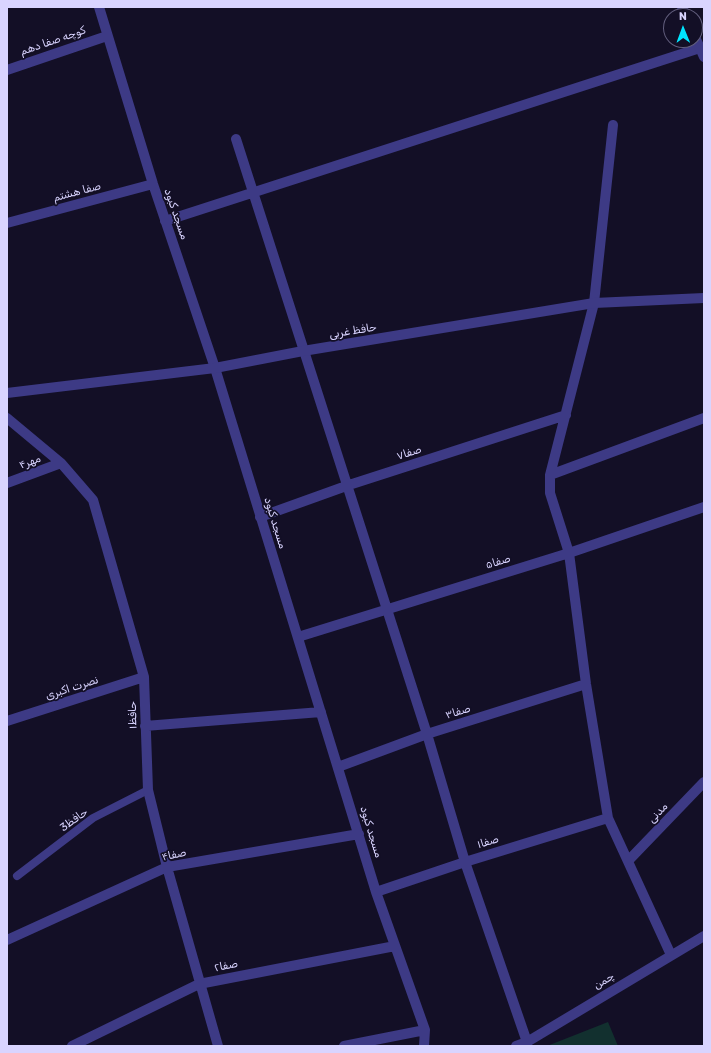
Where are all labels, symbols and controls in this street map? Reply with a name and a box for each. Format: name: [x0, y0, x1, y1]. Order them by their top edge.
north arrow: [663, 8, 703, 48]
text: N: [679, 10, 687, 23]
street label: کوچه صفا دهم: [18, 24, 88, 58]
street label: صفا هشتم: [52, 179, 102, 205]
street label: مسجد کبود: [161, 187, 191, 241]
street label: حافظ غربی: [328, 321, 378, 341]
street label: صفا۷: [395, 443, 423, 463]
street label: مهر۴: [17, 452, 43, 472]
street label: مسجد کبود: [261, 496, 289, 550]
street label: صفا۵: [484, 552, 512, 572]
street label: نصرت اکبری: [44, 673, 100, 703]
street label: حافظ۱: [126, 701, 140, 729]
street label: صفا۳: [444, 702, 472, 722]
street label: مدنی: [645, 800, 671, 826]
street label: مسجد کبود: [357, 805, 385, 859]
street label: حافظ3: [58, 806, 90, 834]
street label: صفا۱: [476, 832, 500, 852]
street label: صفا۴: [161, 846, 187, 864]
street label: صفا۲: [213, 957, 239, 975]
street label: چمن: [591, 970, 617, 992]

